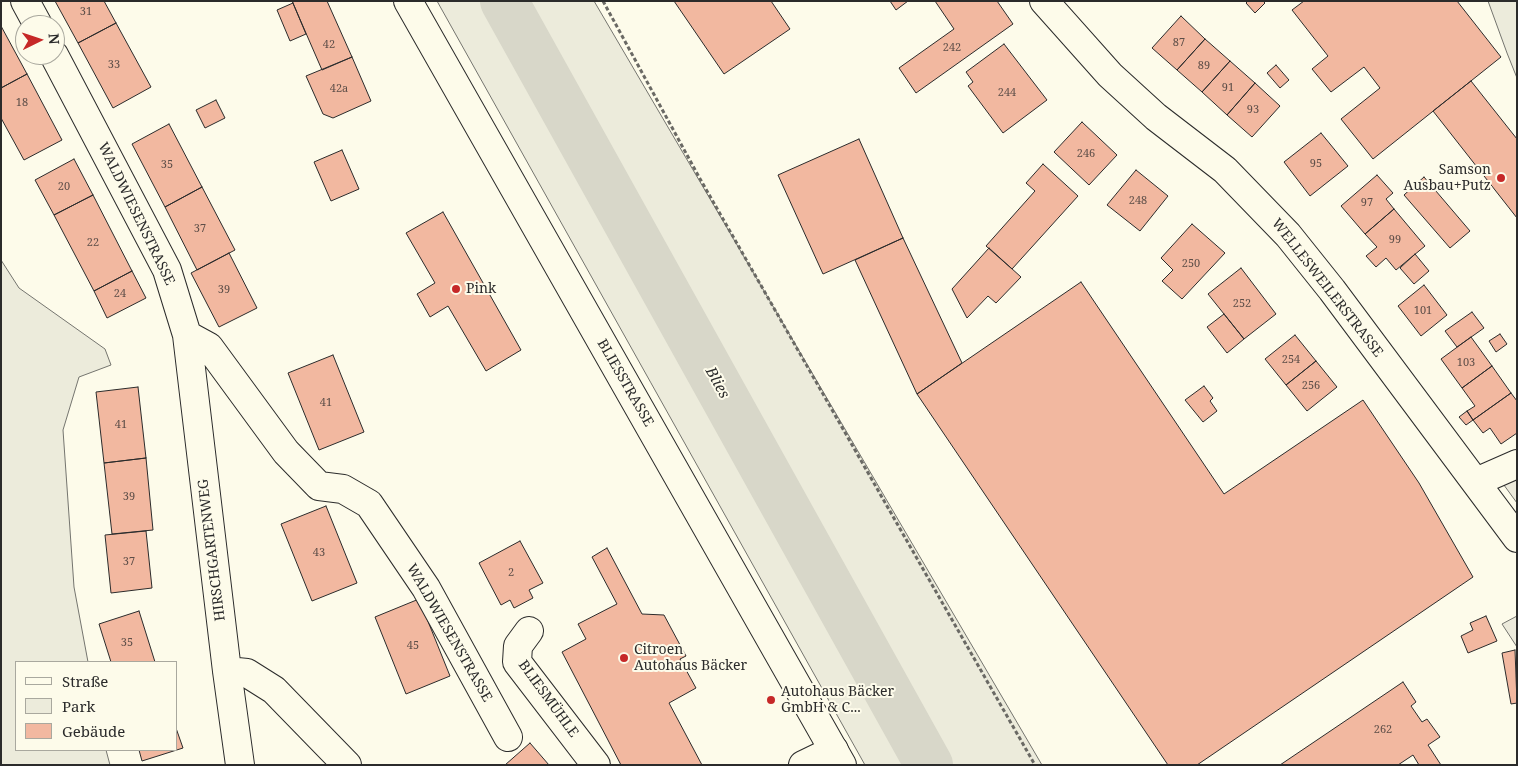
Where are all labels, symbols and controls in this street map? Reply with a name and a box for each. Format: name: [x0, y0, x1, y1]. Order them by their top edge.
house number: 31: [80, 5, 92, 19]
north arrow: [15, 15, 65, 65]
text: N: [45, 33, 64, 45]
house number: 87: [1173, 36, 1185, 50]
house number: 42: [323, 38, 335, 52]
house number: 242: [943, 41, 961, 55]
house number: 33: [108, 58, 120, 72]
house number: 89: [1198, 59, 1210, 73]
house number: 91: [1222, 81, 1234, 95]
house number: 42a: [330, 82, 348, 96]
house number: 244: [998, 86, 1016, 100]
house number: 18: [16, 96, 28, 110]
house number: 93: [1247, 103, 1259, 117]
street label: WALDWIESENSTRASSE: [94, 140, 178, 288]
house number: 246: [1077, 147, 1095, 161]
house number: 95: [1310, 157, 1322, 171]
house number: 35: [161, 158, 173, 172]
place label: Samson Ausbau+Putz: [1404, 162, 1491, 194]
marker: Samson Ausbau+Putz: [1495, 172, 1507, 184]
house number: 20: [58, 180, 70, 194]
house number: 248: [1129, 194, 1147, 208]
house number: 97: [1361, 196, 1373, 210]
street label: WELLESWEILERSTRASSE: [1268, 215, 1386, 361]
house number: 37: [194, 222, 206, 236]
house number: 99: [1389, 233, 1401, 247]
house number: 22: [87, 236, 99, 250]
house number: 250: [1182, 257, 1200, 271]
place label: Pink: [466, 281, 496, 297]
house number: 39: [218, 283, 230, 297]
marker: Pink: [450, 283, 462, 295]
house number: 24: [114, 287, 126, 301]
house number: 252: [1233, 297, 1251, 311]
house number: 101: [1414, 304, 1432, 318]
street label: BLIESSTRASSE: [593, 336, 657, 430]
house number: 254: [1282, 353, 1300, 367]
house number: 103: [1457, 356, 1475, 370]
water label: Blies: [701, 364, 733, 402]
house number: 256: [1302, 379, 1320, 393]
house number: 41: [320, 396, 332, 410]
house number: 41: [115, 418, 127, 432]
street label: HIRSCHGARTENWEG: [195, 478, 229, 622]
house number: 39: [123, 490, 135, 504]
house number: 43: [313, 546, 325, 560]
house number: 37: [123, 555, 135, 569]
street label: WALDWIESENSTRASSE: [403, 561, 495, 705]
house number: 2: [508, 566, 514, 580]
house number: 35: [121, 636, 133, 650]
house number: 45: [407, 639, 419, 653]
place label: Citroen Autohaus Bäcker: [634, 642, 747, 674]
marker: Citroen Autohaus Bäcker: [618, 652, 630, 664]
street label: BLIESMÜHLE: [514, 657, 582, 741]
legend: [15, 661, 178, 751]
text: Straße: [62, 671, 108, 691]
place label: Autohaus Bäcker GmbH & C...: [781, 684, 894, 716]
marker: Autohaus Bäcker GmbH & C...: [765, 694, 777, 706]
text: Park: [62, 696, 95, 716]
text: Gebäude: [62, 721, 125, 741]
house number: 262: [1374, 723, 1392, 737]

